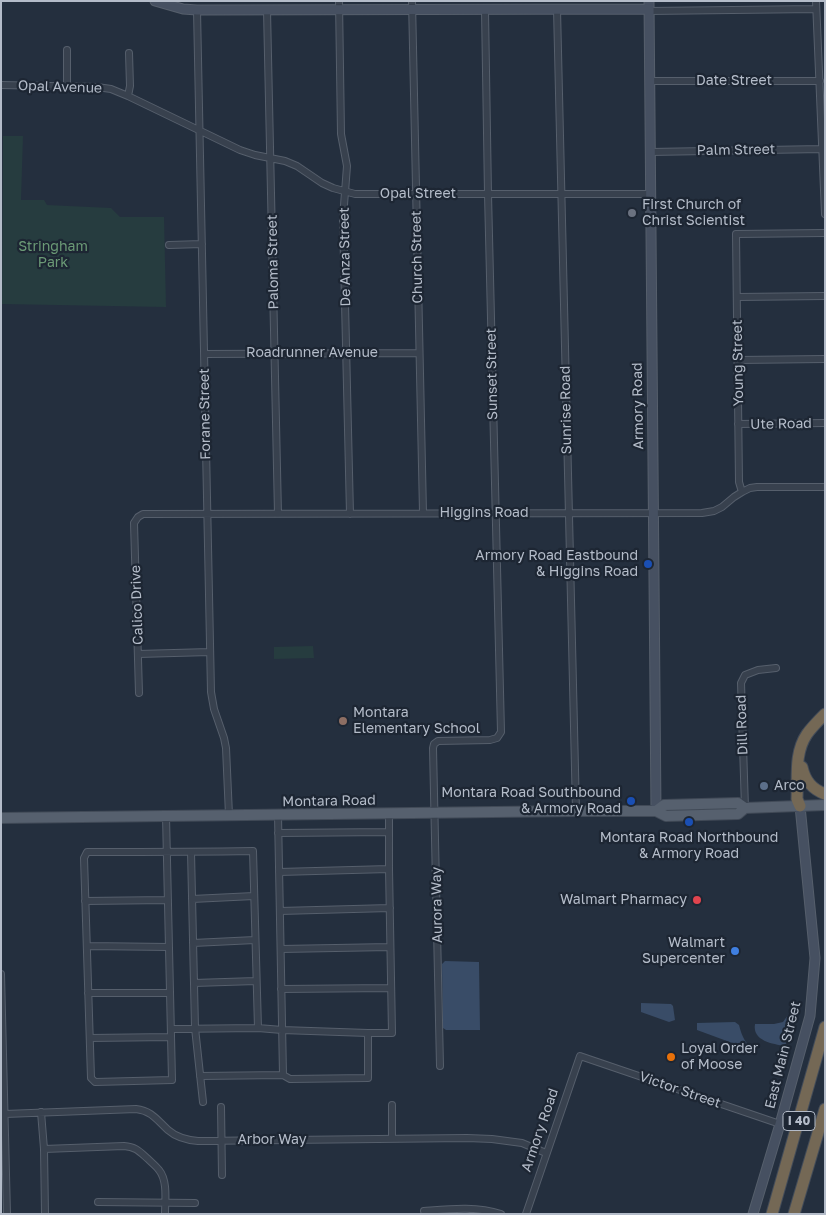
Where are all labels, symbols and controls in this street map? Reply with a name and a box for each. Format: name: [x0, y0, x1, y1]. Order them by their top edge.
street label: Date Street: [696, 73, 772, 89]
street label: Opal Avenue: [18, 77, 102, 97]
street label: Palm Street: [696, 141, 776, 159]
street label: Opal Street: [380, 186, 456, 202]
place label: First Church of Christ Scientist: [642, 197, 745, 230]
street label: De Anza Street: [336, 207, 354, 307]
marker: First Church of Christ Scientist: [626, 207, 638, 219]
street label: Church Street: [408, 210, 426, 304]
street label: Paloma Street: [264, 214, 282, 310]
park label: Stringham Park: [18, 239, 88, 272]
street label: Young Street: [729, 319, 747, 407]
street label: Sunset Street: [483, 328, 501, 420]
street label: Roadrunner Avenue: [246, 345, 378, 361]
street label: Armory Road: [629, 362, 647, 450]
street label: Sunrise Road: [557, 366, 575, 454]
street label: Forane Street: [196, 368, 214, 460]
street label: Ute Road: [750, 415, 812, 433]
street label: Higgins Road: [439, 505, 529, 521]
place label: Armory Road Eastbound & Higgins Road: [475, 548, 638, 580]
marker: Armory Road Eastbound & Higgins Road: [642, 558, 654, 570]
street label: Calico Drive: [127, 565, 147, 645]
street label: Dill Road: [733, 695, 751, 755]
place label: Montara Elementary School: [353, 705, 480, 738]
marker: Montara Elementary School: [337, 715, 349, 727]
place label: Arco: [774, 778, 805, 794]
marker: Arco: [758, 780, 770, 792]
place label: Montara Road Southbound & Armory Road: [441, 785, 621, 818]
street label: Montara Road: [282, 792, 376, 810]
marker: Montara Road Southbound & Armory Road: [625, 795, 637, 807]
marker: Montara Road Northbound & Armory Road: [683, 816, 695, 828]
place label: Montara Road Northbound & Armory Road: [600, 830, 778, 862]
street label: Aurora Way: [428, 867, 446, 943]
place label: Walmart Pharmacy: [560, 892, 687, 908]
marker: Walmart Pharmacy: [691, 894, 703, 906]
place label: Walmart Supercenter: [642, 935, 725, 968]
marker: Walmart Supercenter: [729, 945, 741, 957]
street label: East Main Street: [762, 1000, 804, 1110]
place label: Loyal Order of Moose: [681, 1041, 758, 1074]
marker: Loyal Order of Moose: [665, 1051, 677, 1063]
street label: Victor Street: [637, 1068, 723, 1112]
street label: Armory Road: [518, 1086, 562, 1174]
road number: I 40: [783, 1112, 815, 1130]
street label: Arbor Way: [237, 1132, 307, 1148]

